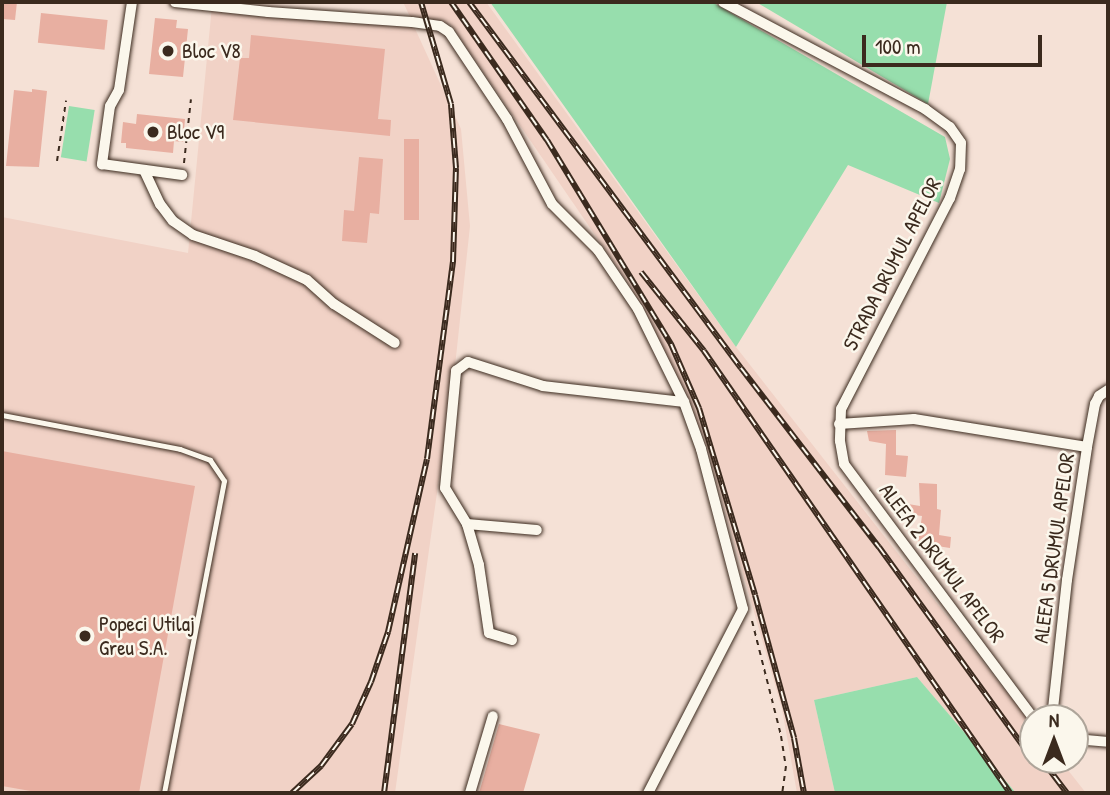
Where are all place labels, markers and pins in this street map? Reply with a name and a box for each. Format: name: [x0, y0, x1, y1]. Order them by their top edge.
place label: Bloc V8: [182, 38, 241, 64]
marker: Bloc V8: [160, 43, 176, 59]
place label: Bloc V9: [167, 119, 224, 145]
marker: Bloc V9: [145, 124, 161, 140]
place label: Popeci Utilaj Greu S.A.: [99, 611, 195, 661]
marker: Popeci Utilaj Greu S.A.: [77, 628, 93, 644]

